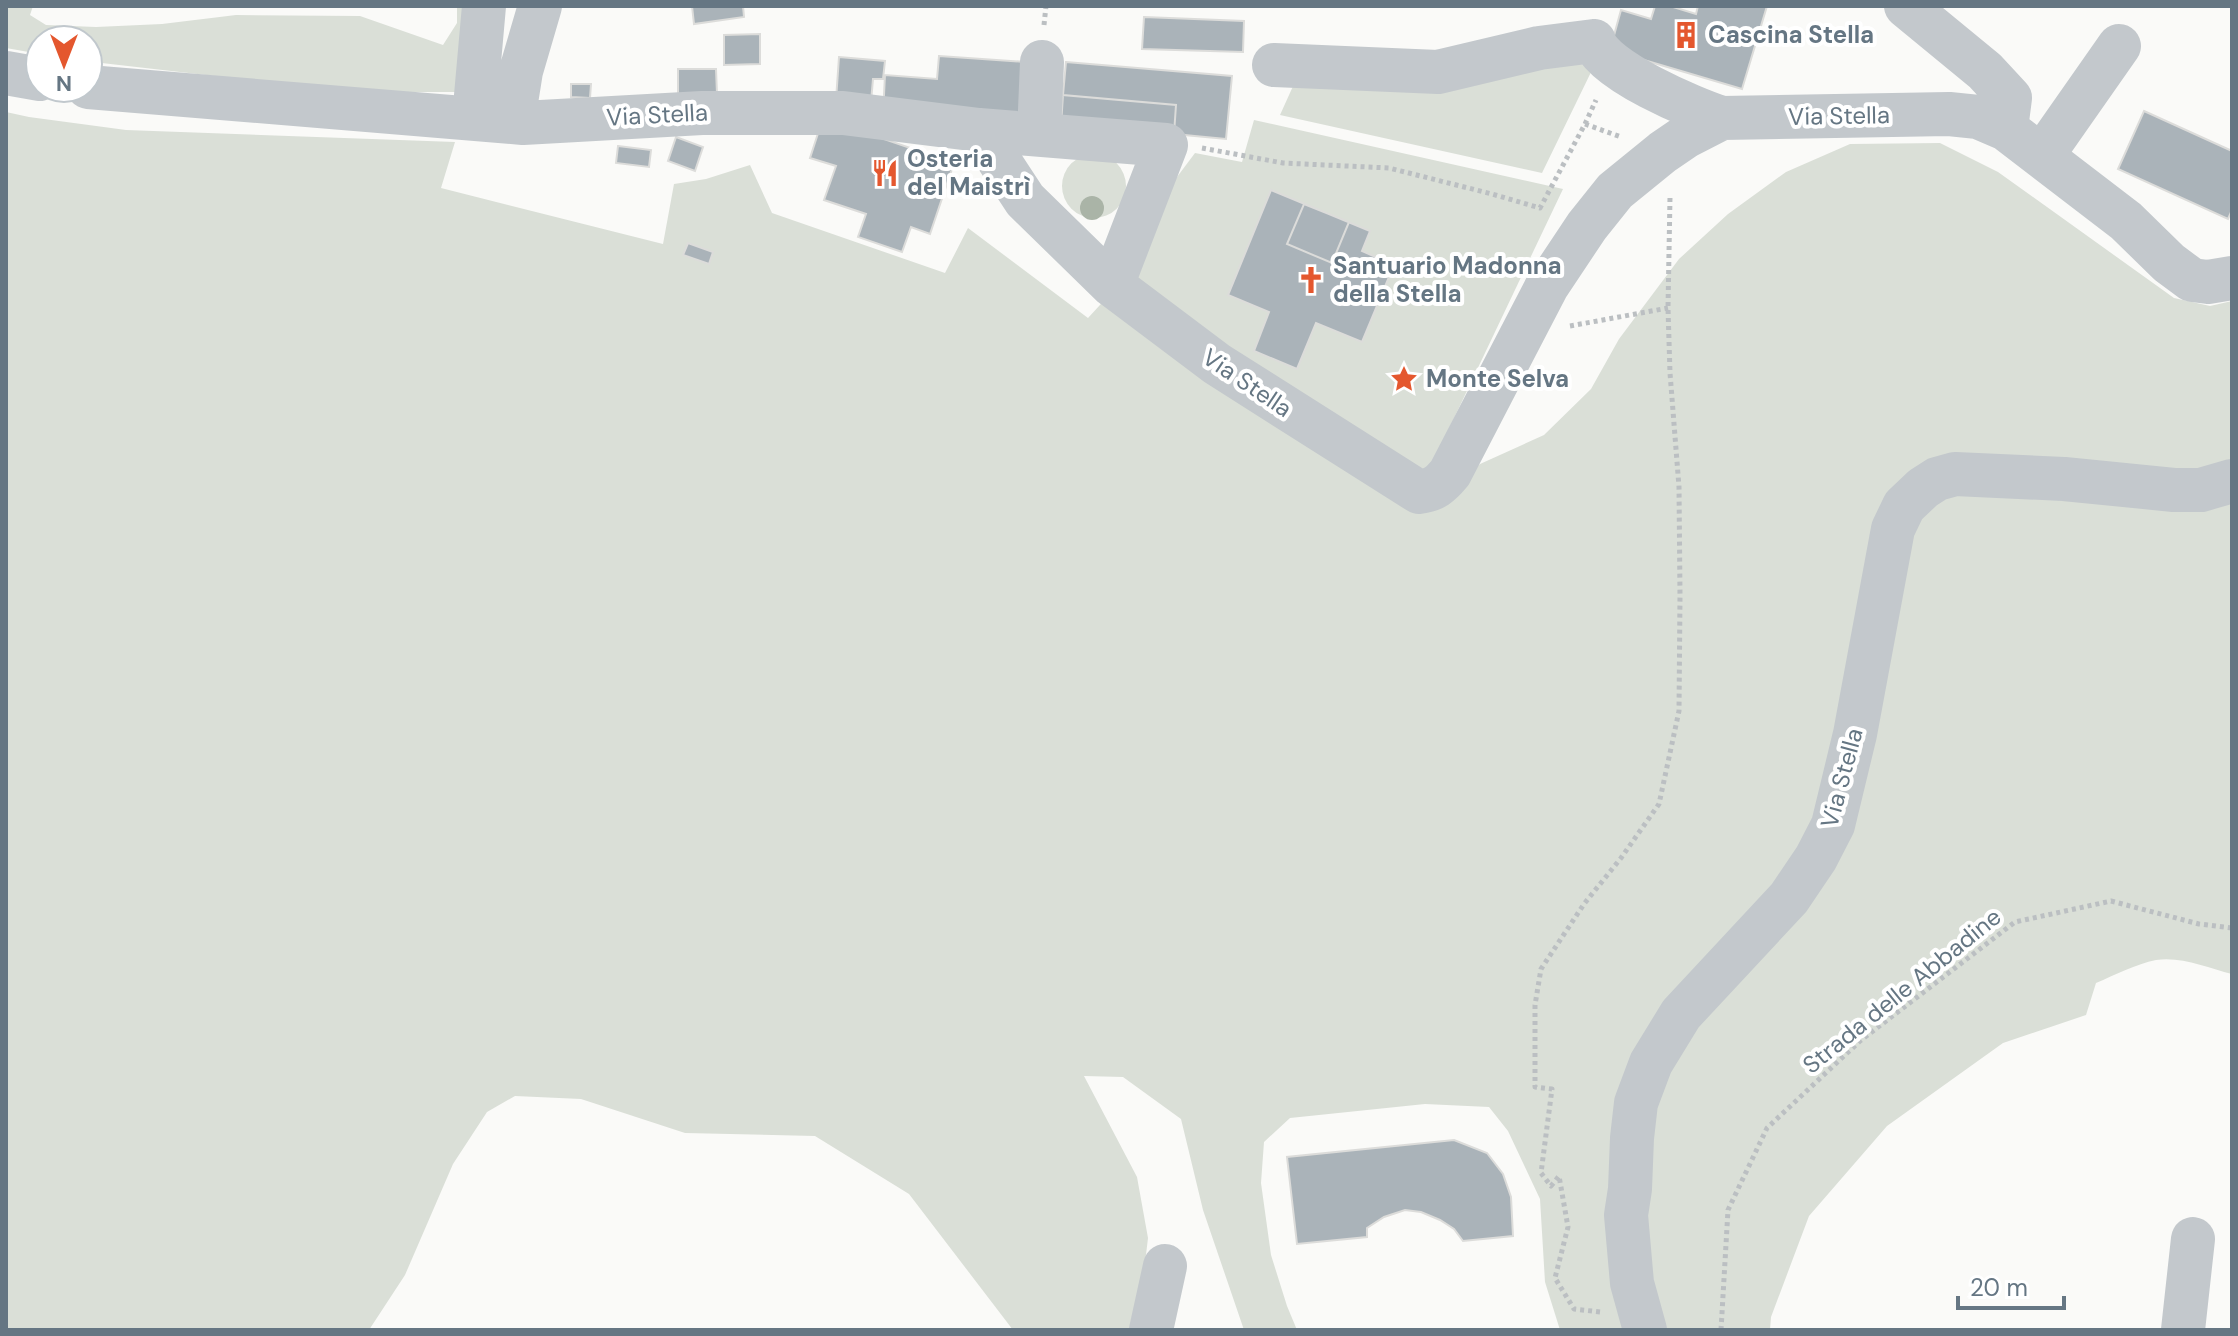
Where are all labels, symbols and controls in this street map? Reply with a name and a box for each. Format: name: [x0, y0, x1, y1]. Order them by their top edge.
place label: Cascina Stella: [1708, 19, 1874, 50]
building icon: Cascina Stella: [1671, 20, 1701, 50]
north arrow: [24, 24, 104, 104]
text: N: [56, 69, 72, 98]
street label: Via Stella: [605, 96, 709, 133]
street label: Via Stella: [1788, 99, 1890, 132]
place label: Osteria del Maistrì: [907, 143, 1031, 202]
restaurant icon: Osteria del Maistrì: [870, 158, 900, 188]
place label: Santuario Madonna della Stella: [1333, 250, 1562, 309]
church icon: Santuario Madonna della Stella: [1296, 265, 1326, 295]
street label: Via Stella: [1196, 341, 1298, 424]
place label: Monte Selva: [1426, 363, 1569, 394]
place icon: Monte Selva: [1389, 364, 1419, 394]
street label: Via Stella: [1813, 725, 1870, 831]
street label: Strada delle Abbadine: [1796, 901, 2007, 1080]
scale bar: [1958, 1260, 2064, 1310]
text: 20 m: [1970, 1272, 2028, 1303]

